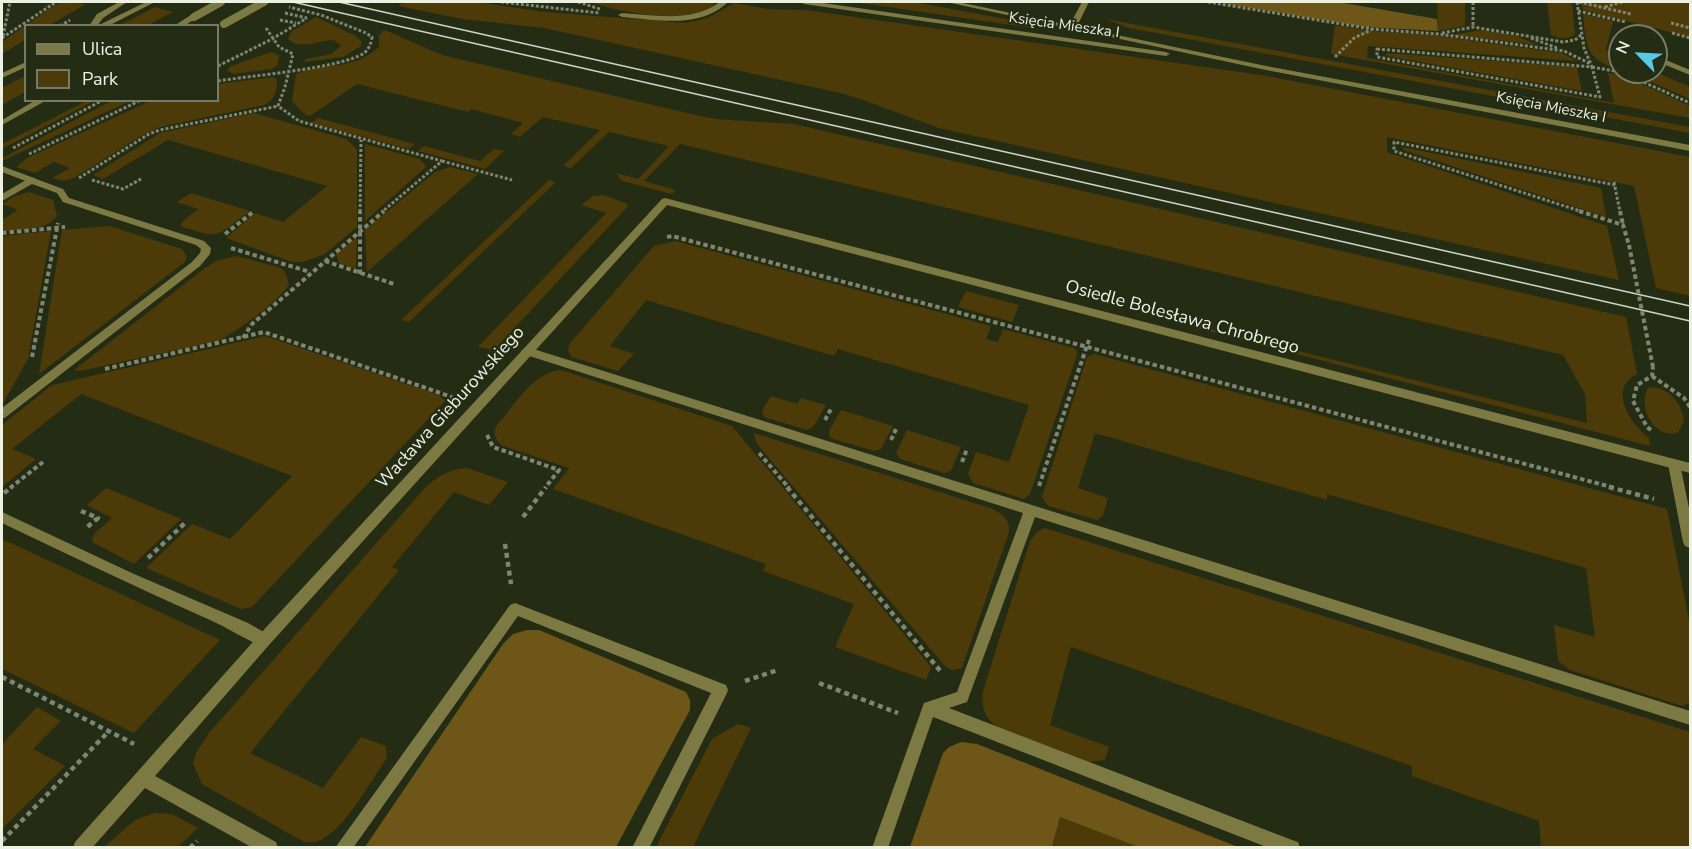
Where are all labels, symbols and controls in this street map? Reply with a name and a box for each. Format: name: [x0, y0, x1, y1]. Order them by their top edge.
street label: Księcia Mieszka I: [1008, 9, 1120, 43]
legend: [24, 24, 219, 102]
north arrow: [1608, 24, 1668, 84]
text: Ulica: [82, 37, 122, 61]
text: N: [1611, 38, 1636, 57]
text: Park: [82, 67, 118, 91]
street label: Księcia Mieszka I: [1495, 89, 1607, 127]
street label: Osiedle Bolesława Chrobrego: [1063, 276, 1301, 360]
street label: Wacława Gieburowskiego: [372, 322, 530, 494]

